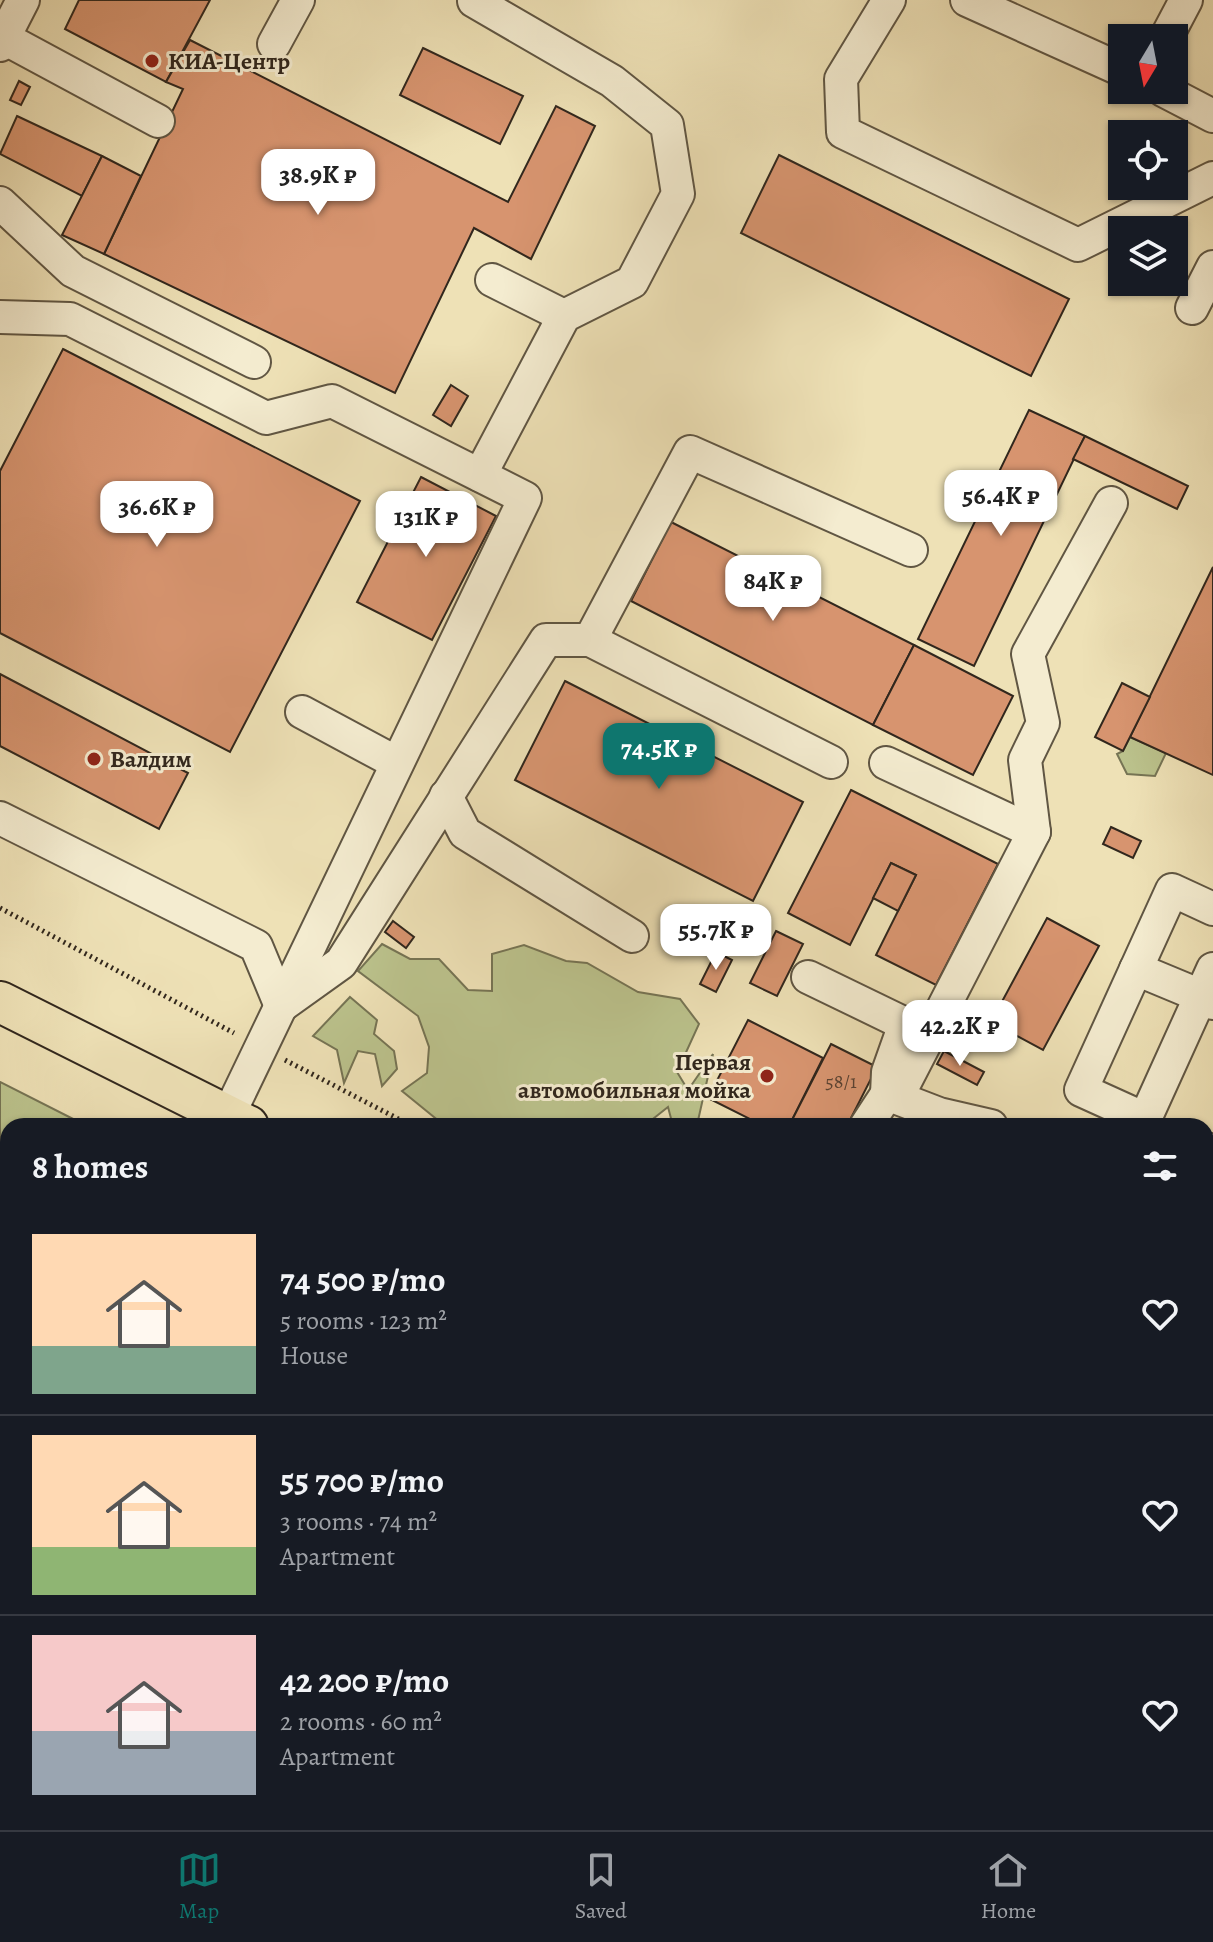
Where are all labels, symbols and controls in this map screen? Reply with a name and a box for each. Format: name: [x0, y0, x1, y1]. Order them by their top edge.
north arrow: [1108, 24, 1188, 104]
map controls: [1108, 24, 1188, 296]
place label: КИА-Центр: [168, 45, 290, 77]
marker: КИА-Центр: [143, 52, 161, 70]
button: locate: [1108, 120, 1188, 200]
pin: 38.9K ₽: [244, 149, 392, 217]
text: 38.9K ₽: [279, 157, 357, 192]
button: layers: [1108, 216, 1188, 296]
pin: 56.4K ₽: [927, 470, 1075, 538]
text: 56.4K ₽: [962, 478, 1040, 513]
pin: 36.6K ₽: [83, 481, 231, 549]
text: 36.6K ₽: [118, 489, 196, 524]
pin: 131K ₽: [361, 491, 491, 559]
text: 131K ₽: [394, 499, 458, 534]
pin: 84K ₽: [717, 555, 829, 623]
text: 84K ₽: [743, 563, 803, 598]
pin: 74.5K ₽: [585, 723, 733, 791]
text: 74.5K ₽: [621, 731, 697, 766]
place label: Валдим: [110, 743, 192, 775]
marker: Валдим: [85, 750, 103, 768]
pin: 55.7K ₽: [642, 904, 790, 972]
text: 55.7K ₽: [678, 912, 754, 947]
pin: 42.2K ₽: [886, 1000, 1034, 1068]
text: 42.2K ₽: [920, 1008, 1000, 1043]
place label: Первая автомобильная мойка: [518, 1046, 752, 1106]
marker: Первая автомобильная мойка: [758, 1067, 776, 1085]
house number: 58/1: [825, 1068, 857, 1095]
text: 8 homes: [32, 1143, 148, 1190]
icon: filters: [1138, 1144, 1182, 1188]
text: 74 500 ₽/mo: [280, 1256, 446, 1303]
icon: home: [96, 1266, 192, 1362]
icon: heart: [1138, 1292, 1182, 1336]
text: 5 rooms · 123 m²: [280, 1303, 447, 1338]
text: House: [280, 1338, 348, 1373]
text: 55 700 ₽/mo: [280, 1457, 444, 1504]
icon: home: [96, 1467, 192, 1563]
icon: heart: [1138, 1493, 1182, 1537]
text: 3 rooms · 74 m²: [280, 1504, 437, 1539]
text: Apartment: [280, 1539, 395, 1574]
text: 42 200 ₽/mo: [280, 1657, 449, 1704]
icon: home: [96, 1667, 192, 1763]
icon: heart: [1138, 1693, 1182, 1737]
text: 2 rooms · 60 m²: [280, 1704, 442, 1739]
text: Apartment: [280, 1739, 395, 1774]
tab: Map: [177, 1848, 221, 1926]
tab: Saved: [575, 1848, 627, 1926]
tab: Home: [981, 1848, 1036, 1926]

